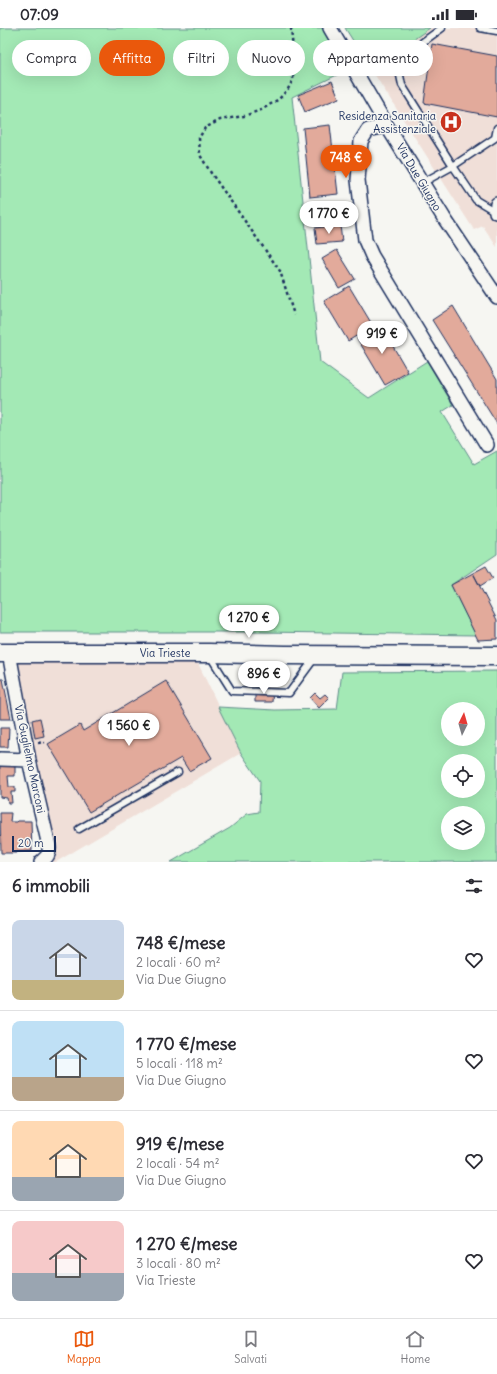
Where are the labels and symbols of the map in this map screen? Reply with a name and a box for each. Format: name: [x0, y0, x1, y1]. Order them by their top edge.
place label: Residenza Sanitaria Assistenziale: [339, 109, 436, 136]
hospital icon: Residenza Sanitaria Assistenziale: [438, 109, 464, 135]
street label: Via Due Giugno: [393, 141, 445, 213]
pin: 748 €: [318, 145, 374, 179]
pin: 1 770 €: [292, 201, 366, 235]
pin: 919 €: [354, 321, 410, 355]
pin: 1 270 €: [212, 605, 286, 639]
street label: Via Trieste: [140, 646, 190, 660]
pin: 896 €: [236, 661, 292, 695]
north arrow: [441, 702, 485, 746]
street label: Via Guglielmo Marconi: [12, 704, 48, 814]
pin: 1 560 €: [92, 713, 166, 747]
scale bar: [12, 834, 56, 853]

